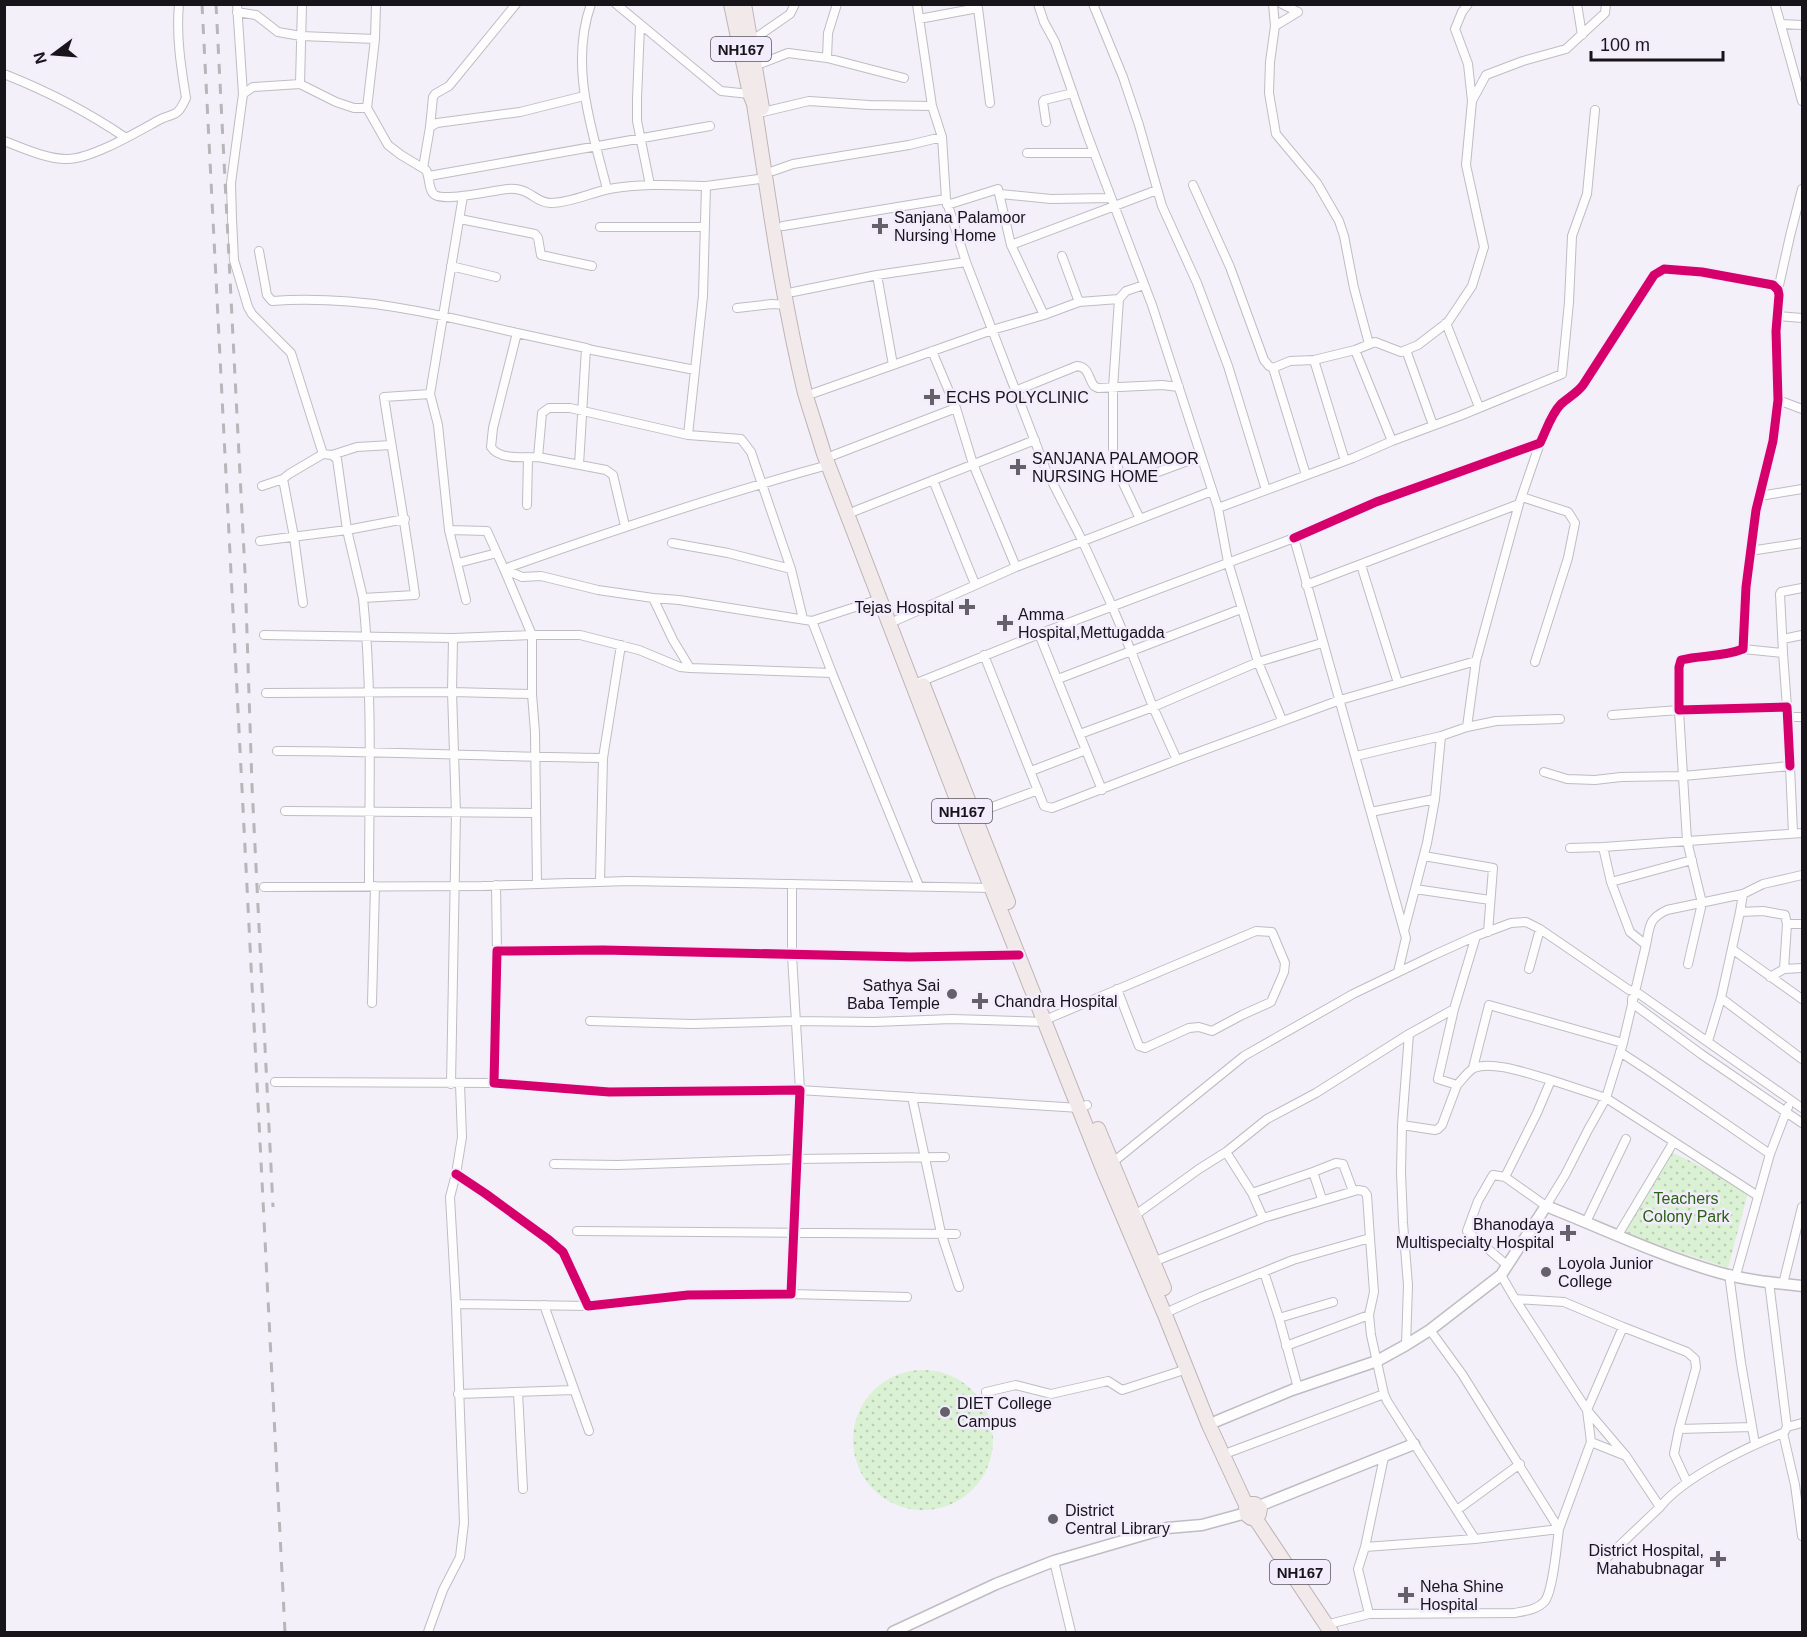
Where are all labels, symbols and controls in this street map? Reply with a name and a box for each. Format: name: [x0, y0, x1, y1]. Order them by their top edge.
north arrow: [24, 24, 84, 84]
scale bar: [1591, 24, 1723, 62]
text: 100 m: [1600, 35, 1650, 55]
road number: NH167: [711, 37, 771, 61]
text: N: [30, 50, 50, 66]
place label: Sanjana Palamoor Nursing Home: [894, 209, 1026, 244]
marker: Sanjana Palamoor Nursing Home: [871, 217, 889, 235]
marker: ECHS POLYCLINIC: [923, 388, 941, 406]
place label: ECHS POLYCLINIC: [946, 389, 1089, 406]
place label: SANJANA PALAMOOR NURSING HOME: [1032, 450, 1199, 485]
marker: SANJANA PALAMOOR NURSING HOME: [1009, 458, 1027, 476]
marker: Tejas Hospital: [958, 598, 976, 616]
place label: Tejas Hospital: [854, 599, 954, 616]
place label: Amma Hospital,Mettugadda: [1018, 606, 1165, 641]
marker: Amma Hospital,Mettugadda: [996, 614, 1014, 632]
road number: NH167: [932, 799, 992, 823]
place label: Sathya Sai Baba Temple: [847, 977, 940, 1012]
marker: Sathya Sai Baba Temple: [945, 987, 959, 1001]
marker: Chandra Hospital: [971, 992, 989, 1010]
place label: Chandra Hospital: [994, 993, 1118, 1010]
park label: Teachers Colony Park: [1642, 1190, 1731, 1225]
place label: Bhanodaya Multispecialty Hospital: [1396, 1216, 1554, 1251]
marker: Bhanodaya Multispecialty Hospital: [1559, 1224, 1577, 1242]
place label: Loyola Junior College: [1558, 1255, 1654, 1290]
marker: Loyola Junior College: [1539, 1265, 1553, 1279]
place label: DIET College Campus: [957, 1395, 1052, 1430]
marker: DIET College Campus: [938, 1405, 952, 1419]
place label: District Central Library: [1065, 1502, 1170, 1537]
marker: District Central Library: [1046, 1512, 1060, 1526]
place label: District Hospital, Mahabubnagar: [1588, 1542, 1705, 1577]
marker: District Hospital, Mahabubnagar: [1709, 1550, 1727, 1568]
road number: NH167: [1270, 1560, 1330, 1584]
place label: Neha Shine Hospital: [1420, 1578, 1504, 1613]
marker: Neha Shine Hospital: [1397, 1586, 1415, 1604]

